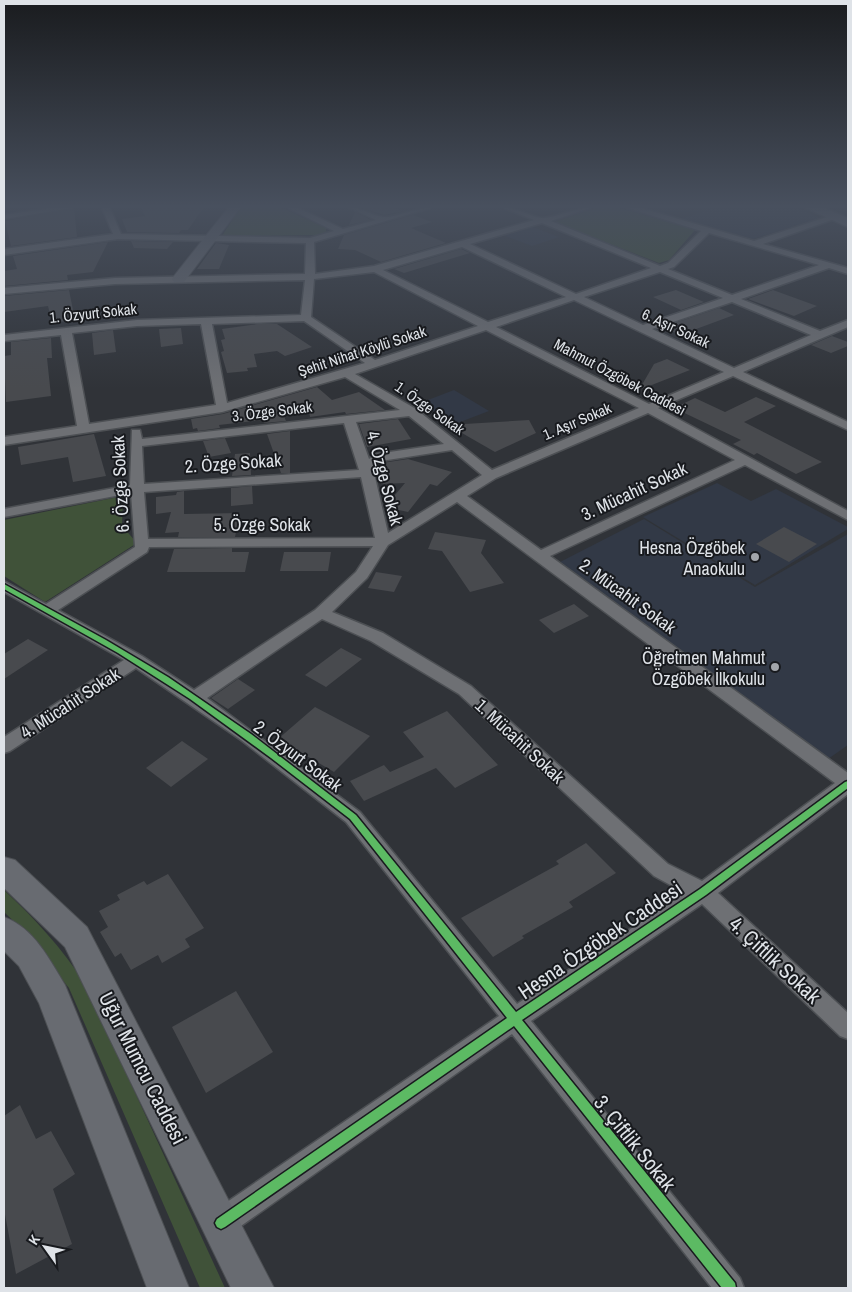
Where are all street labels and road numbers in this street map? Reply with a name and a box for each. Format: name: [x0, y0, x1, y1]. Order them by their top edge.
street label: 1. Özyurt Sokak: [48, 298, 138, 328]
street label: 6. Aşır Sokak: [639, 303, 714, 353]
street label: Şehit Nihat Köylü Sokak: [295, 320, 429, 382]
street label: Mahmut Özgöbek Caddesi: [550, 333, 690, 421]
street label: 1. Özge Sokak: [391, 376, 470, 440]
street label: 3. Özge Sokak: [231, 396, 314, 426]
street label: 1. Aşır Sokak: [540, 397, 615, 445]
street label: 4. Özge Sokak: [360, 428, 410, 529]
street label: 6. Özge Sokak: [105, 434, 135, 533]
street label: 2. Özge Sokak: [184, 447, 283, 479]
street label: 3. Mücahit Sokak: [577, 455, 692, 526]
street label: 5. Özge Sokak: [214, 512, 311, 537]
street label: 2. Mücahit Sokak: [575, 552, 682, 640]
street label: 4. Mücahit Sokak: [15, 661, 125, 745]
street label: 1. Mücahit Sokak: [470, 693, 571, 789]
street label: 2. Özyurt Sokak: [249, 714, 348, 798]
street label: Hesna Özgöbek Caddesi: [512, 874, 688, 1006]
street label: 4. Çiftlik Sokak: [723, 910, 828, 1010]
street label: Uğur Mumcu Caddesi: [92, 987, 194, 1149]
street label: 3. Çiftlik Sokak: [587, 1089, 683, 1197]

